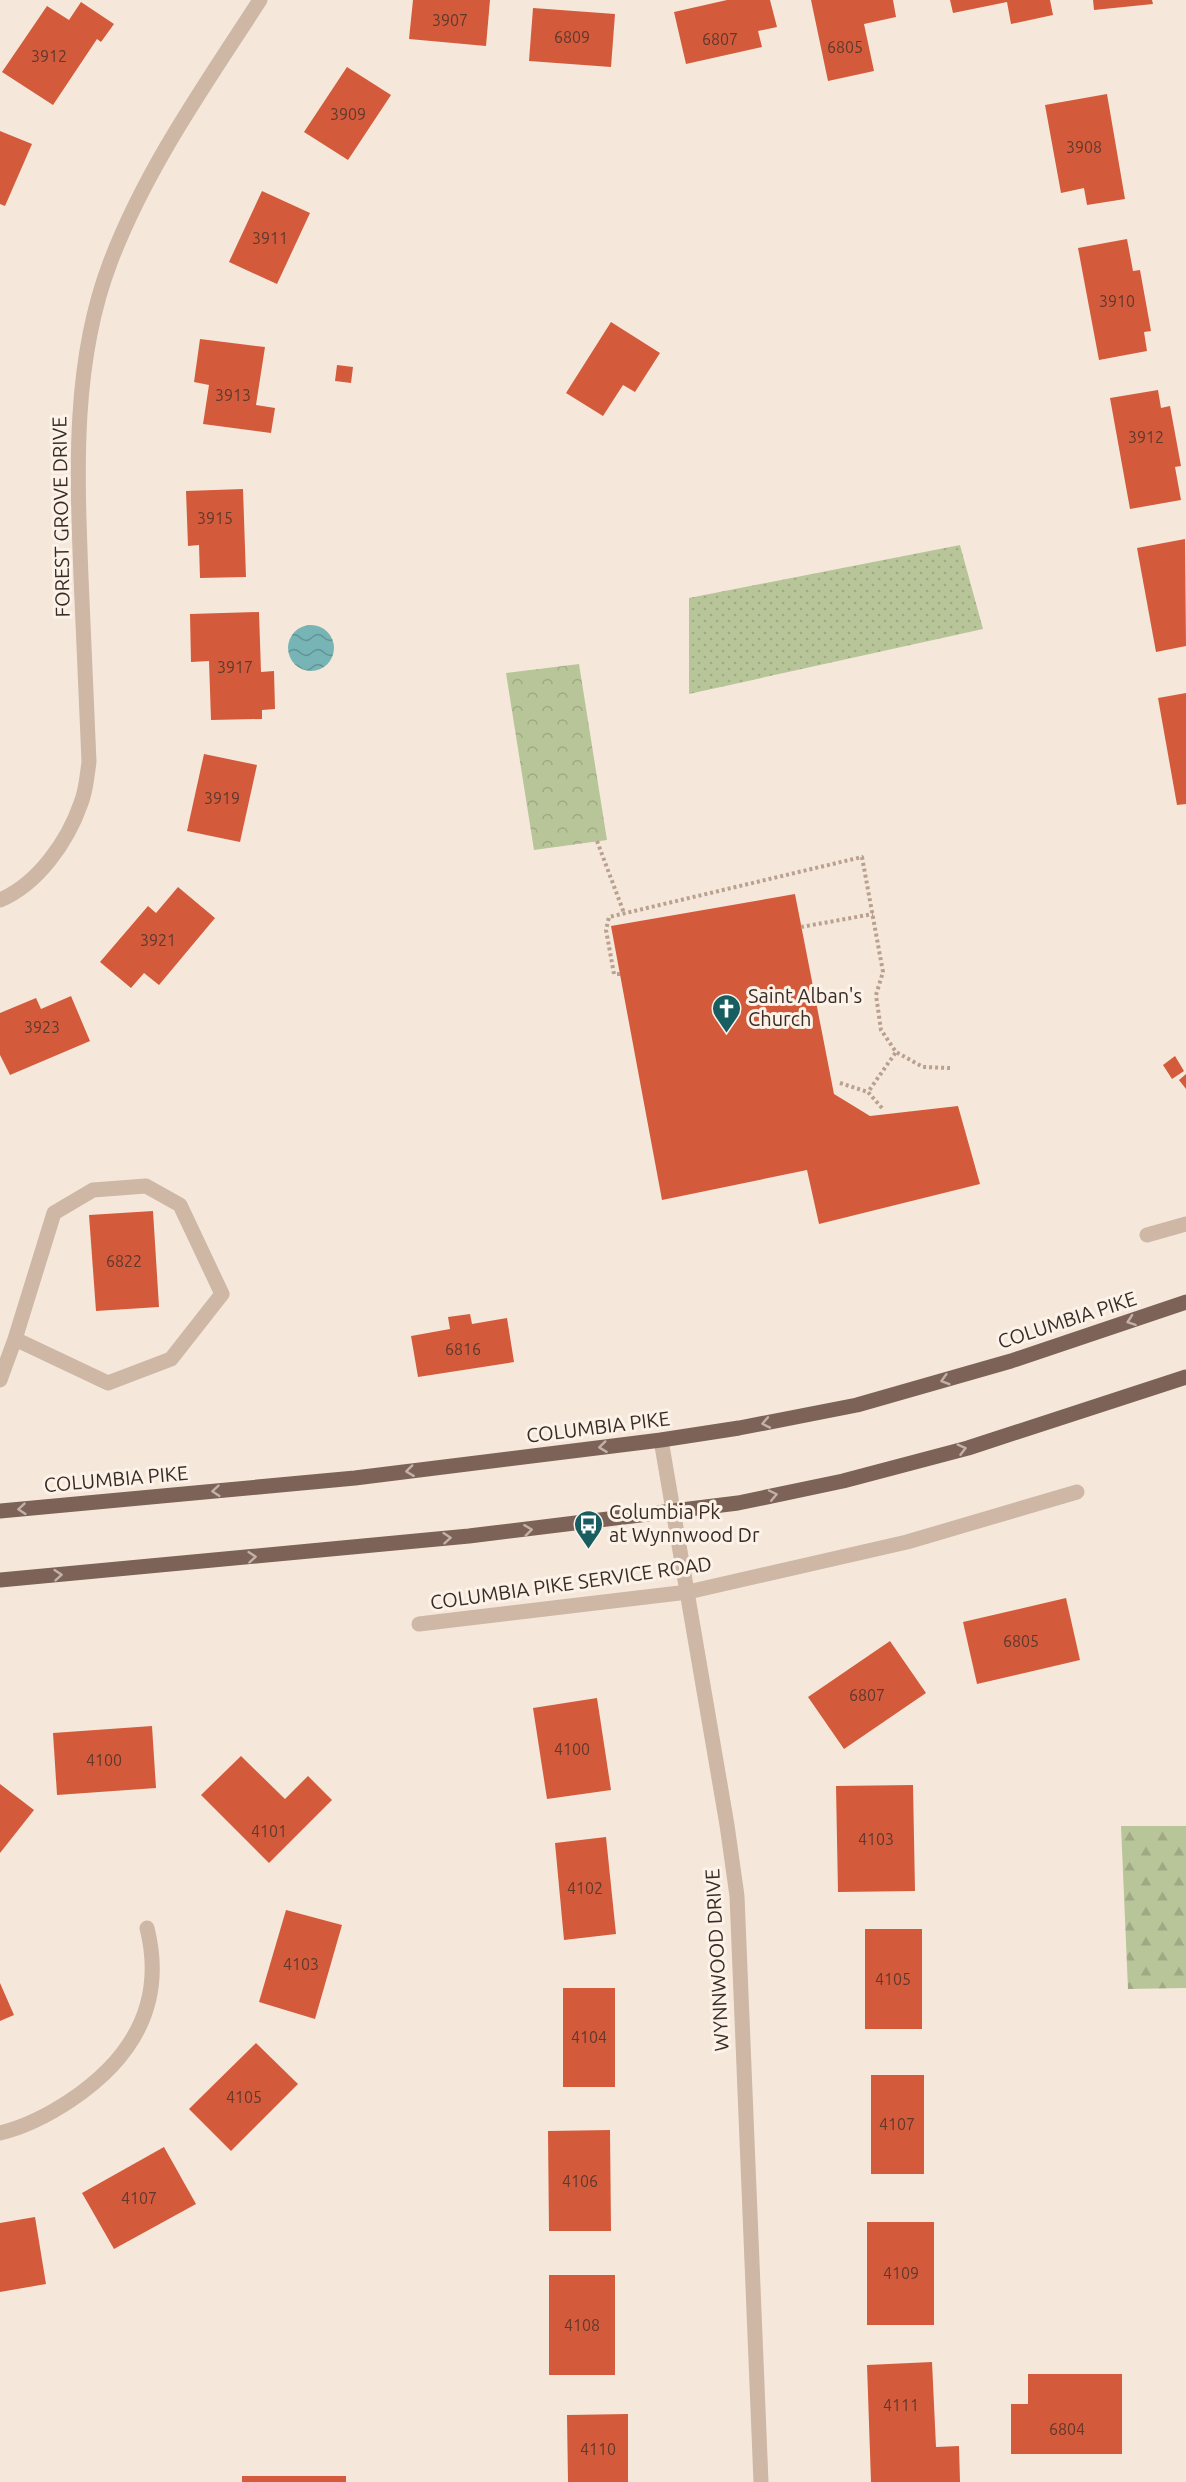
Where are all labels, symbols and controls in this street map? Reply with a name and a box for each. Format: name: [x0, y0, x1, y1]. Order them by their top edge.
house number: 3907: [432, 11, 468, 29]
house number: 6809: [554, 28, 590, 46]
house number: 6807: [702, 30, 738, 48]
house number: 6805: [827, 38, 863, 56]
house number: 3912: [31, 47, 67, 65]
house number: 3909: [330, 105, 366, 123]
house number: 3908: [1066, 138, 1102, 156]
house number: 3911: [252, 229, 288, 247]
house number: 3910: [1099, 292, 1135, 310]
house number: 3913: [215, 386, 251, 404]
street label: FOREST GROVE DRIVE: [47, 416, 74, 618]
house number: 3912: [1128, 428, 1164, 446]
house number: 3915: [197, 509, 233, 527]
house number: 3917: [217, 658, 253, 676]
house number: 3919: [204, 789, 240, 807]
house number: 3921: [140, 931, 176, 949]
place label: Saint Alban's Church: [748, 984, 862, 1030]
church icon: Saint Alban's Church: [711, 992, 743, 1034]
house number: 3923: [24, 1018, 60, 1036]
house number: 6822: [106, 1252, 142, 1270]
street label: COLUMBIA PIKE: [995, 1286, 1139, 1353]
one-way arrow: [1126, 1314, 1137, 1326]
house number: 6816: [445, 1340, 481, 1358]
one-way arrow: [940, 1373, 951, 1385]
street label: COLUMBIA PIKE: [525, 1406, 671, 1447]
one-way arrow: [761, 1416, 771, 1429]
one-way arrow: [599, 1441, 608, 1453]
one-way arrow: [957, 1444, 967, 1456]
street label: COLUMBIA PIKE: [43, 1461, 189, 1496]
one-way arrow: [405, 1464, 414, 1477]
one-way arrow: [211, 1484, 220, 1497]
one-way arrow: [768, 1489, 778, 1502]
place label: Columbia Pk at Wynnwood Dr: [609, 1500, 760, 1546]
one-way arrow: [17, 1502, 26, 1515]
bus stop icon: Columbia Pk at Wynnwood Dr: [572, 1508, 604, 1550]
one-way arrow: [523, 1524, 532, 1536]
one-way arrow: [442, 1532, 451, 1545]
one-way arrow: [248, 1551, 257, 1564]
street label: COLUMBIA PIKE SERVICE ROAD: [429, 1551, 713, 1614]
one-way arrow: [54, 1569, 63, 1582]
house number: 6805: [1003, 1632, 1039, 1650]
house number: 6807: [849, 1686, 885, 1704]
house number: 4100: [554, 1740, 590, 1758]
house number: 4100: [86, 1751, 122, 1769]
house number: 4101: [251, 1822, 287, 1840]
house number: 4103: [858, 1830, 894, 1848]
street label: WYNNWOOD DRIVE: [700, 1868, 733, 2052]
house number: 4102: [567, 1879, 603, 1897]
house number: 4103: [283, 1955, 319, 1973]
house number: 4105: [875, 1970, 911, 1988]
house number: 4104: [571, 2028, 607, 2046]
house number: 4105: [226, 2088, 262, 2106]
house number: 4107: [879, 2115, 915, 2133]
house number: 4106: [562, 2172, 598, 2190]
house number: 4107: [121, 2189, 157, 2207]
house number: 4109: [883, 2264, 919, 2282]
house number: 4108: [564, 2316, 600, 2334]
house number: 4111: [883, 2396, 919, 2414]
house number: 6804: [1049, 2420, 1085, 2438]
house number: 4110: [580, 2440, 616, 2458]

